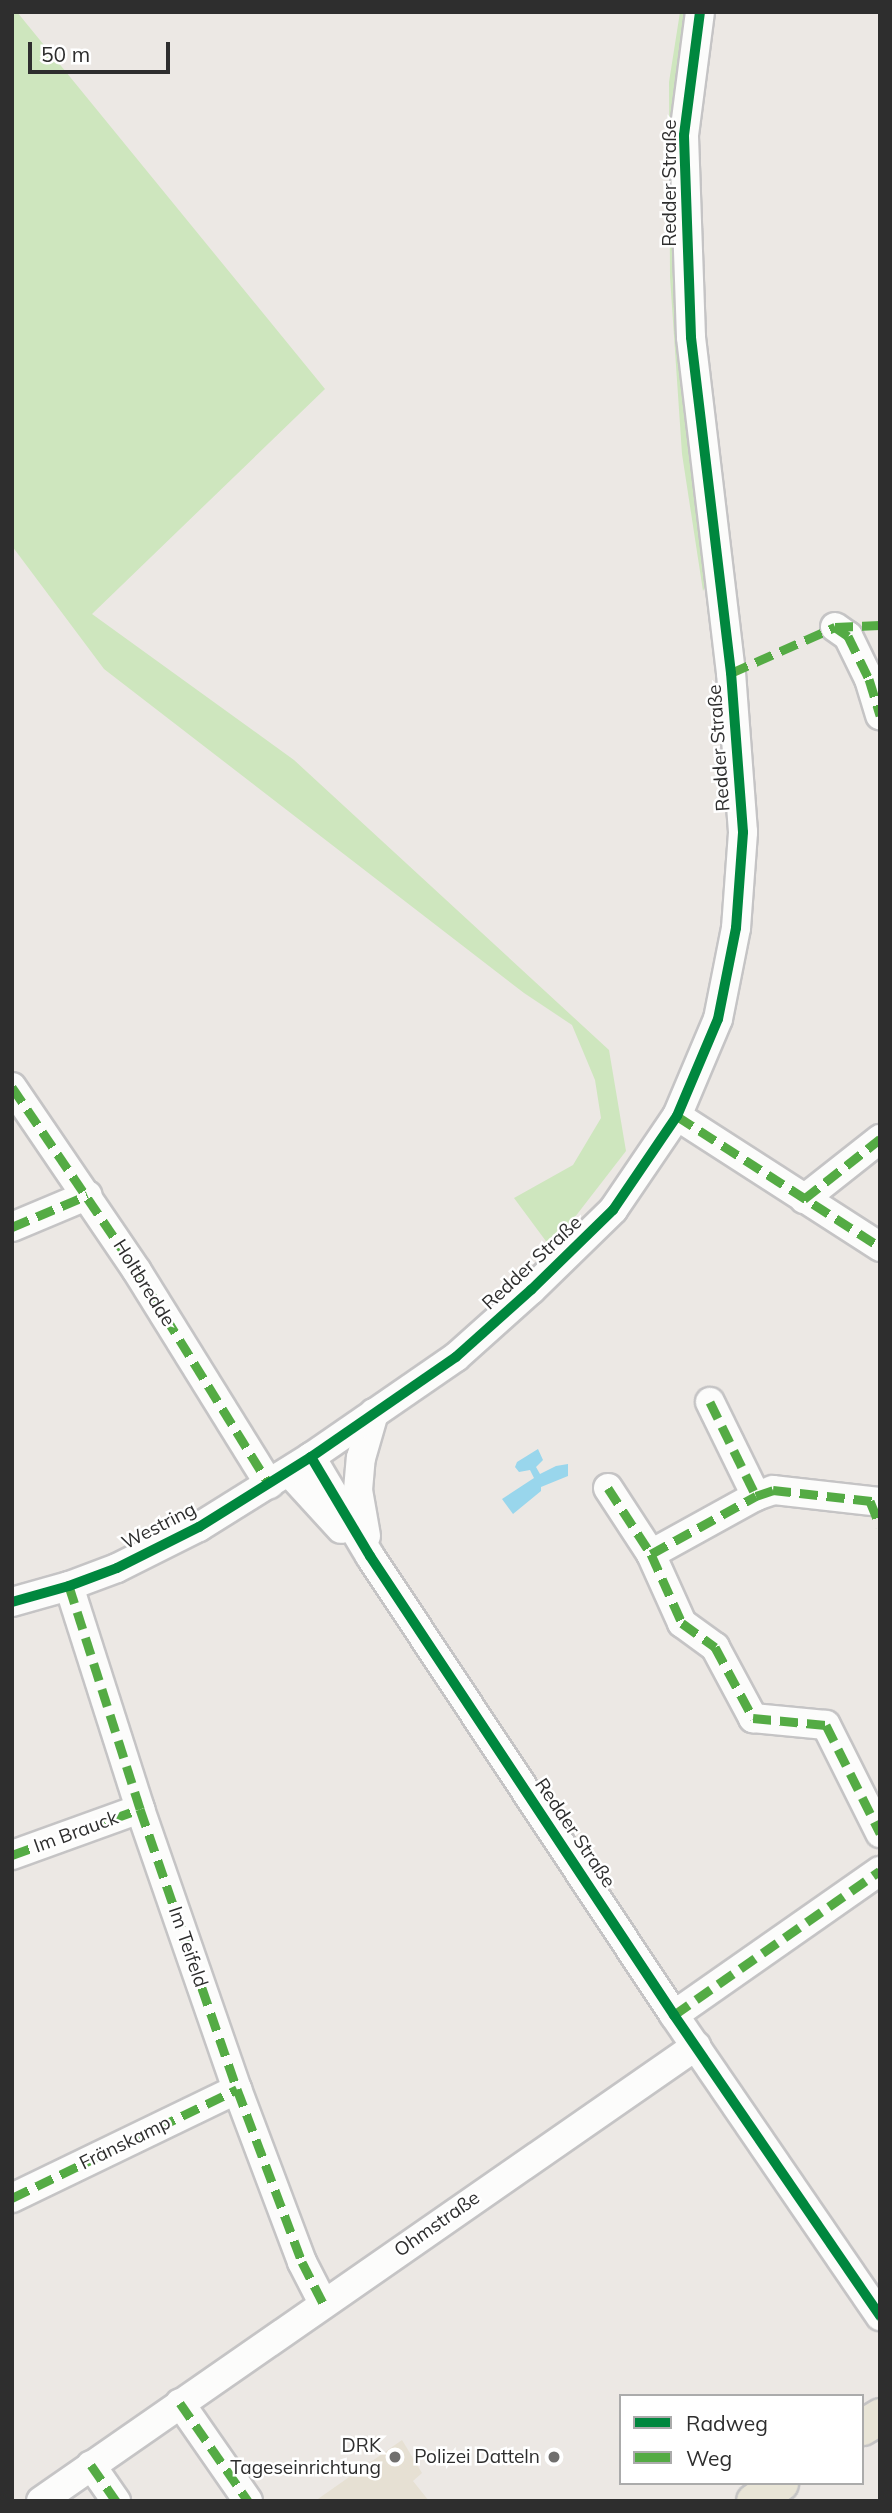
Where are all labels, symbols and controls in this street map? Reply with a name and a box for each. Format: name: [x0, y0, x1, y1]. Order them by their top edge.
scale bar: [32, 28, 173, 72]
text: 50 m: [41, 41, 90, 67]
street label: Redder Straße: [659, 119, 681, 247]
street label: Redder Straße: [703, 684, 735, 812]
street label: Redder Straße: [478, 1211, 586, 1315]
street label: Holtbredde: [108, 1235, 180, 1331]
street label: Westring: [118, 1498, 200, 1554]
street label: Redder Straße: [530, 1774, 620, 1892]
street label: Im Brauck: [31, 1806, 121, 1858]
street label: Im Teifeld: [164, 1904, 212, 1990]
street label: Fränskamp: [76, 2111, 174, 2175]
street label: Ohmstraße: [390, 2186, 484, 2262]
legend: [619, 2394, 864, 2485]
text: Radweg: [686, 2410, 768, 2436]
place label: DRK Tageseinrichtung: [230, 2435, 381, 2479]
text: Weg: [686, 2445, 732, 2471]
place label: Polizei Datteln: [414, 2446, 540, 2468]
marker: DRK Tageseinrichtung: [387, 2449, 403, 2465]
marker: Polizei Datteln: [546, 2449, 562, 2465]

